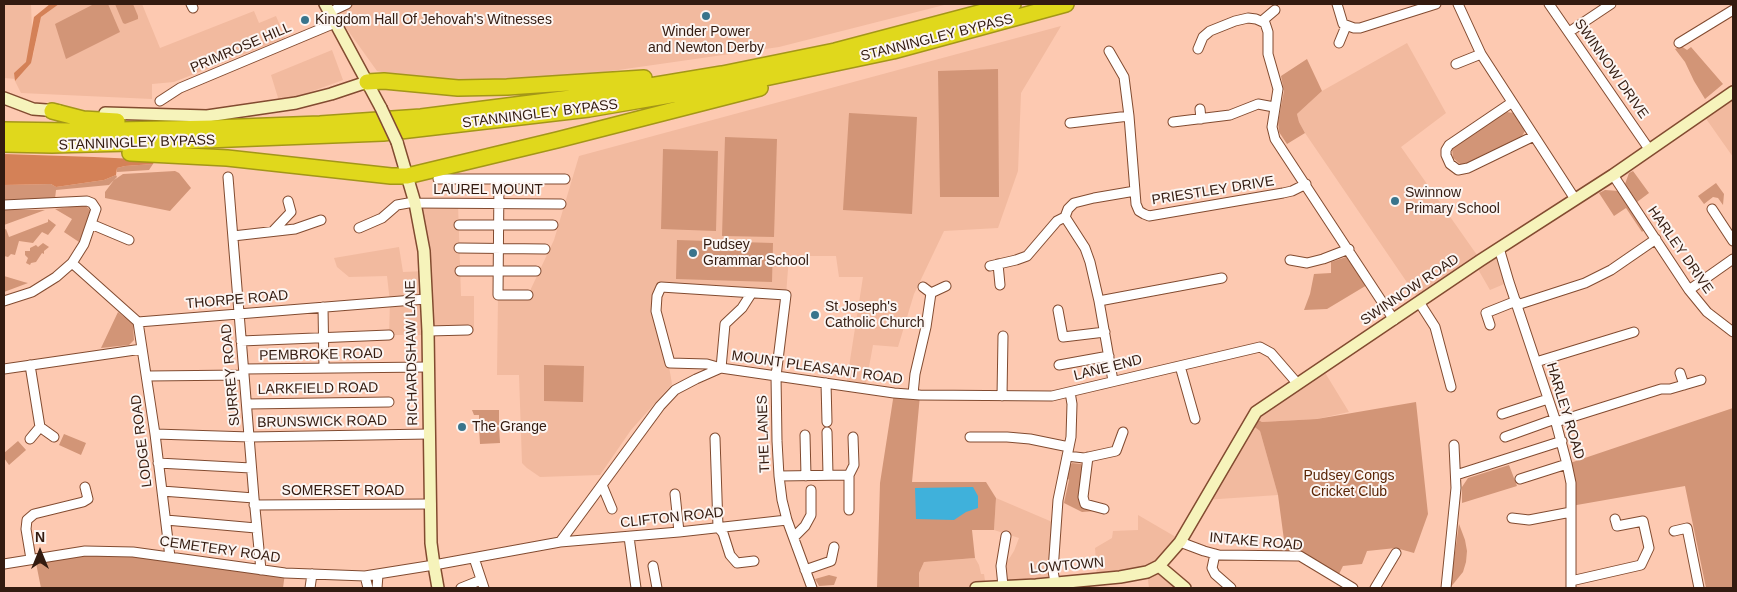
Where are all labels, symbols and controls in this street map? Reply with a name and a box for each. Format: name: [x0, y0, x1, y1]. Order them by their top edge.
marker: Winder Power and Newton Derby: [700, 10, 712, 22]
street label: STANNINGLEY BYPASS: [859, 11, 1015, 65]
place label: Kingdom Hall Of Jehovah's Witnesses: [315, 12, 552, 28]
marker: Kingdom Hall Of Jehovah's Witnesses: [299, 14, 311, 26]
street label: SWINNOW DRIVE: [1570, 16, 1652, 122]
street label: PRIMROSE HILL: [188, 19, 294, 77]
place label: Winder Power and Newton Derby: [648, 24, 764, 56]
street label: STANNINGLEY BYPASS: [461, 96, 619, 132]
street label: STANNINGLEY BYPASS: [58, 132, 216, 154]
street label: PRIESTLEY DRIVE: [1151, 173, 1275, 209]
street label: LAUREL MOUNT: [433, 182, 543, 198]
place label: Swinnow Primary School: [1405, 185, 1500, 218]
marker: Swinnow Primary School: [1389, 195, 1401, 207]
street label: HARLEY DRIVE: [1644, 203, 1716, 297]
place label: Pudsey Grammar School: [703, 237, 809, 270]
marker: Pudsey Grammar School: [687, 247, 699, 259]
street label: SWINNOW ROAD: [1358, 251, 1462, 329]
street label: RICHARDSHAW LANE: [402, 280, 422, 426]
street label: THORPE ROAD: [185, 287, 289, 313]
place label: St Joseph's Catholic Church: [825, 299, 925, 332]
marker: St Joseph's Catholic Church: [809, 309, 821, 321]
street label: SURREY ROAD: [218, 323, 244, 427]
street label: PEMBROKE ROAD: [259, 346, 383, 364]
street label: MOUNT PLEASANT ROAD: [730, 348, 904, 388]
street label: LANE END: [1072, 351, 1144, 385]
street label: HARLEY ROAD: [1542, 361, 1588, 461]
street label: LARKFIELD ROAD: [258, 380, 378, 398]
street label: LODGE ROAD: [128, 394, 156, 488]
street label: THE LANES: [754, 395, 774, 473]
street label: BRUNSWICK ROAD: [257, 412, 387, 432]
place label: The Grange: [472, 419, 547, 435]
marker: The Grange: [456, 421, 468, 433]
park label: Pudsey Congs Cricket Club: [1303, 468, 1395, 501]
street label: SOMERSET ROAD: [282, 483, 404, 499]
street label: CLIFTON ROAD: [619, 504, 725, 532]
north arrow: [15, 527, 65, 577]
text: N: [35, 529, 45, 545]
street label: INTAKE ROAD: [1209, 530, 1303, 554]
street label: CEMETERY ROAD: [158, 533, 282, 567]
street label: LOWTOWN: [1029, 554, 1105, 578]

